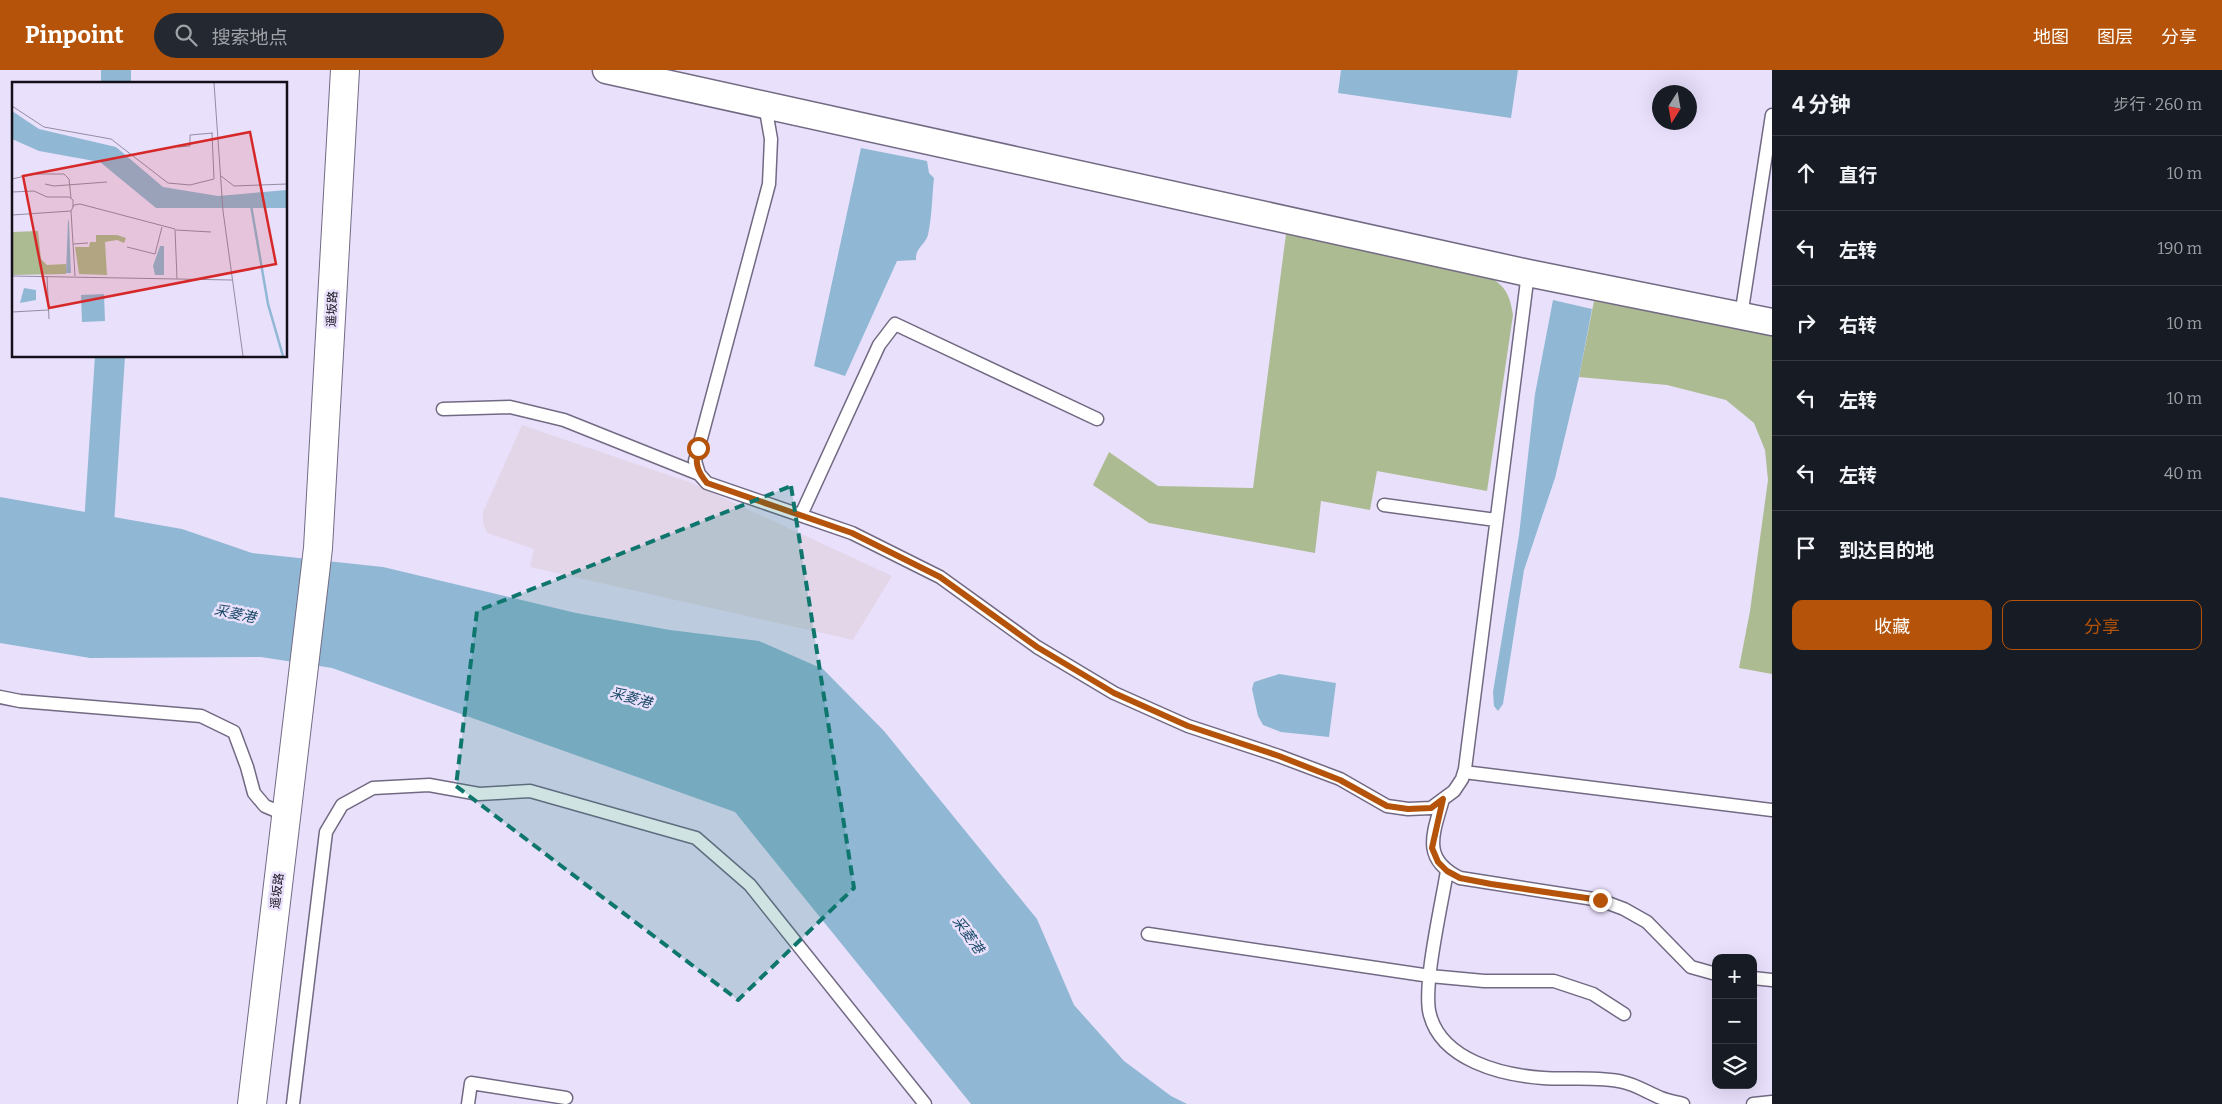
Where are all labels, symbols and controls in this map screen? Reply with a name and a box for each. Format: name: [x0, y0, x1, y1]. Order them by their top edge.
search box: [154, 13, 504, 58]
text: Pinpoint: [25, 21, 124, 49]
icon: search: [172, 21, 200, 49]
text: 搜索地点: [212, 26, 288, 49]
text: 地图: [2033, 26, 2069, 48]
text: 图层: [2097, 26, 2133, 48]
text: 分享: [2161, 26, 2197, 48]
inset map: [12, 82, 288, 358]
north arrow: [1652, 85, 1697, 130]
text: 4 分钟: [1792, 92, 1851, 118]
text: 步行 · 260 m: [2113, 95, 2202, 114]
icon: ahead: [1792, 159, 1820, 187]
text: 直行: [1839, 164, 1877, 187]
text: 10 m: [2167, 164, 2202, 183]
icon: left: [1792, 234, 1820, 262]
text: 左转: [1839, 239, 1877, 262]
text: 190 m: [2157, 239, 2202, 258]
street label: 遥坂路: [324, 291, 340, 327]
icon: right: [1792, 309, 1820, 337]
text: 右转: [1839, 314, 1877, 337]
text: 10 m: [2167, 314, 2202, 333]
icon: left: [1792, 384, 1820, 412]
text: 左转: [1839, 389, 1877, 412]
text: 10 m: [2167, 389, 2202, 408]
route start: [687, 437, 710, 460]
icon: left: [1792, 459, 1820, 487]
text: 左转: [1839, 464, 1877, 487]
text: 40 m: [2164, 464, 2202, 483]
icon: arrive: [1792, 534, 1820, 562]
text: 到达目的地: [1839, 539, 1934, 562]
button: 收藏: [1792, 600, 1992, 650]
button: 分享: [2002, 600, 2202, 650]
water label: 采菱港: [213, 601, 259, 627]
water label: 采菱港: [608, 684, 655, 713]
street label: 遥坂路: [268, 872, 286, 910]
route end: [1589, 889, 1612, 912]
water label: 采菱港: [949, 913, 988, 959]
map controls: [1712, 954, 1757, 1089]
button: +: [1712, 954, 1757, 999]
button: −: [1712, 999, 1757, 1044]
button: layers: [1712, 1044, 1757, 1089]

